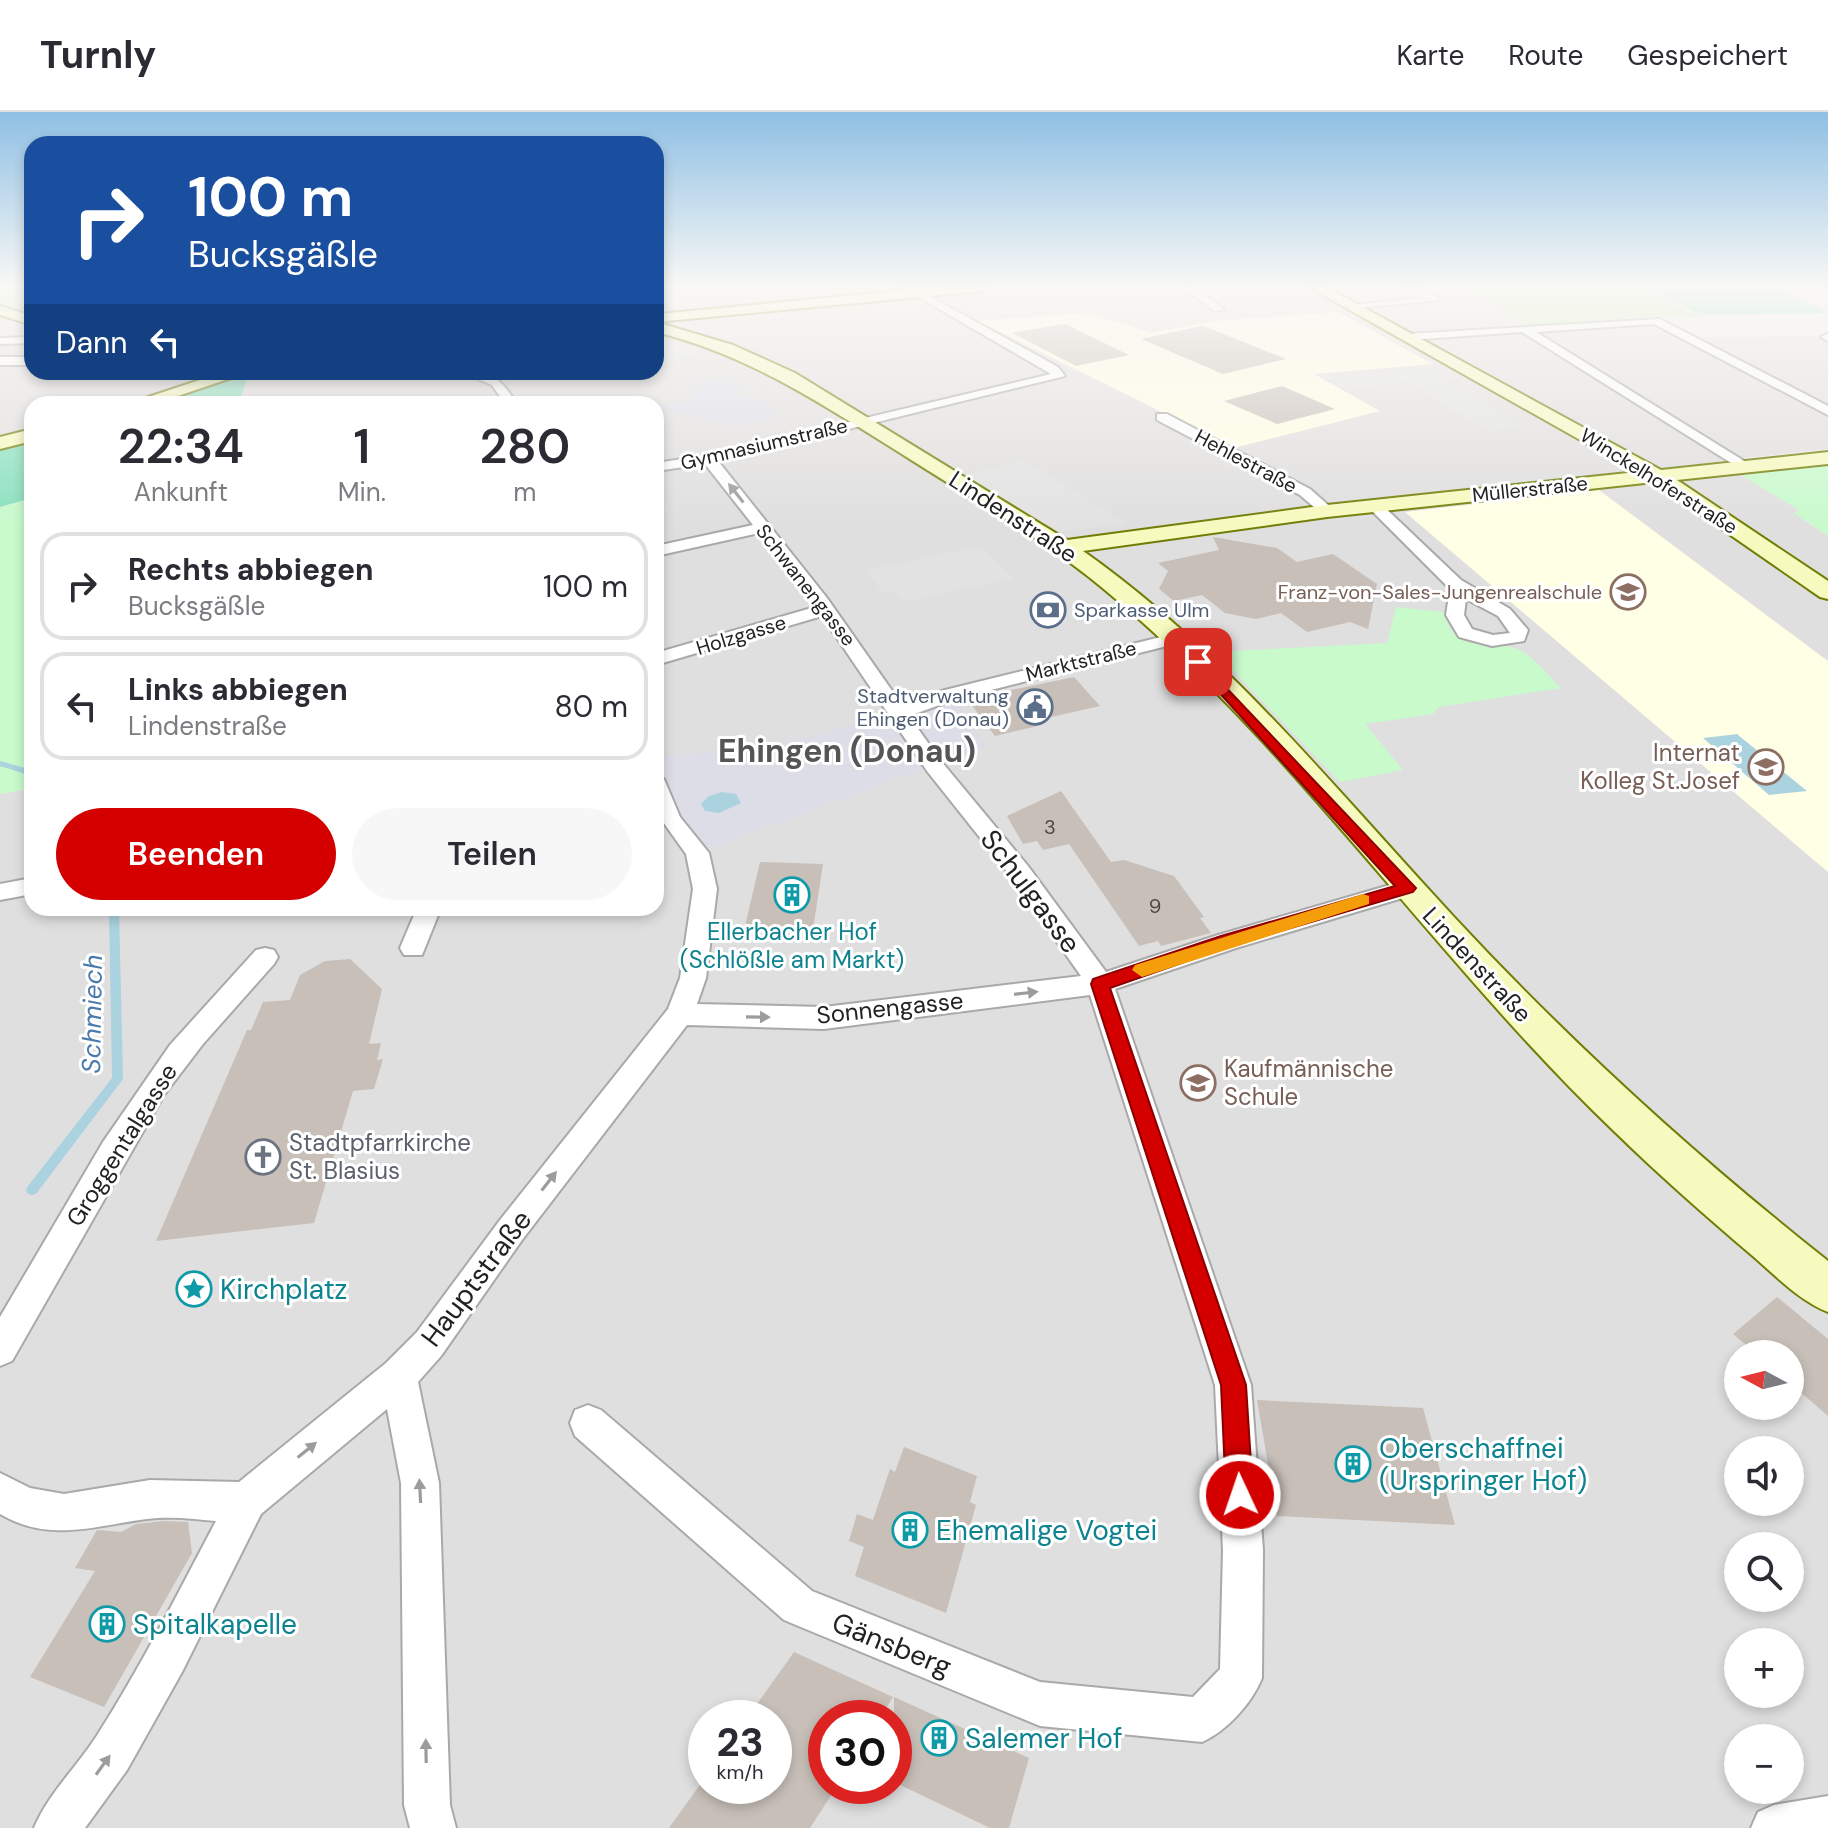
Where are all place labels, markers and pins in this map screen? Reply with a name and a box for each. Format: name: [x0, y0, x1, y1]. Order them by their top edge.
school or university icon: Franz-von-Sales-Jungenrealschule: [1609, 573, 1647, 611]
place label: Franz-von-Sales-Jungenrealschule: [1278, 579, 1602, 605]
bank icon: Sparkasse Ulm: [1029, 591, 1067, 629]
place label: Sparkasse Ulm: [1074, 597, 1209, 623]
pin: [1164, 628, 1232, 696]
place label: Stadtverwaltung Ehingen (Donau): [857, 683, 1009, 732]
public building icon: Stadtverwaltung Ehingen (Donau): [1016, 688, 1054, 726]
place label: Internat Kolleg St.Josef: [1580, 737, 1740, 796]
school or university icon: Internat Kolleg St.Josef: [1747, 748, 1785, 786]
building icon: Ellerbacher Hof (Schlößle am Markt): [773, 876, 811, 914]
place label: Ellerbacher Hof (Schlößle am Markt): [680, 916, 904, 975]
place label: Kaufmännische Schule: [1224, 1053, 1393, 1112]
school or university icon: Kaufmännische Schule: [1179, 1064, 1217, 1102]
place label: Stadtpfarrkirche St. Blasius: [289, 1127, 471, 1186]
church icon: Stadtpfarrkirche St. Blasius: [244, 1138, 282, 1176]
place icon: Kirchplatz: [175, 1270, 213, 1308]
place label: Kirchplatz: [220, 1271, 347, 1308]
place label: Oberschaffnei (Urspringer Hof): [1379, 1430, 1587, 1499]
building icon: Oberschaffnei (Urspringer Hof): [1334, 1445, 1372, 1483]
building icon: Ehemalige Vogtei: [891, 1511, 929, 1549]
place label: Ehemalige Vogtei: [936, 1512, 1157, 1549]
building icon: Spitalkapelle: [88, 1605, 126, 1643]
place label: Spitalkapelle: [133, 1606, 297, 1643]
building icon: Salemer Hof: [920, 1719, 958, 1757]
place label: Salemer Hof: [965, 1720, 1122, 1757]

